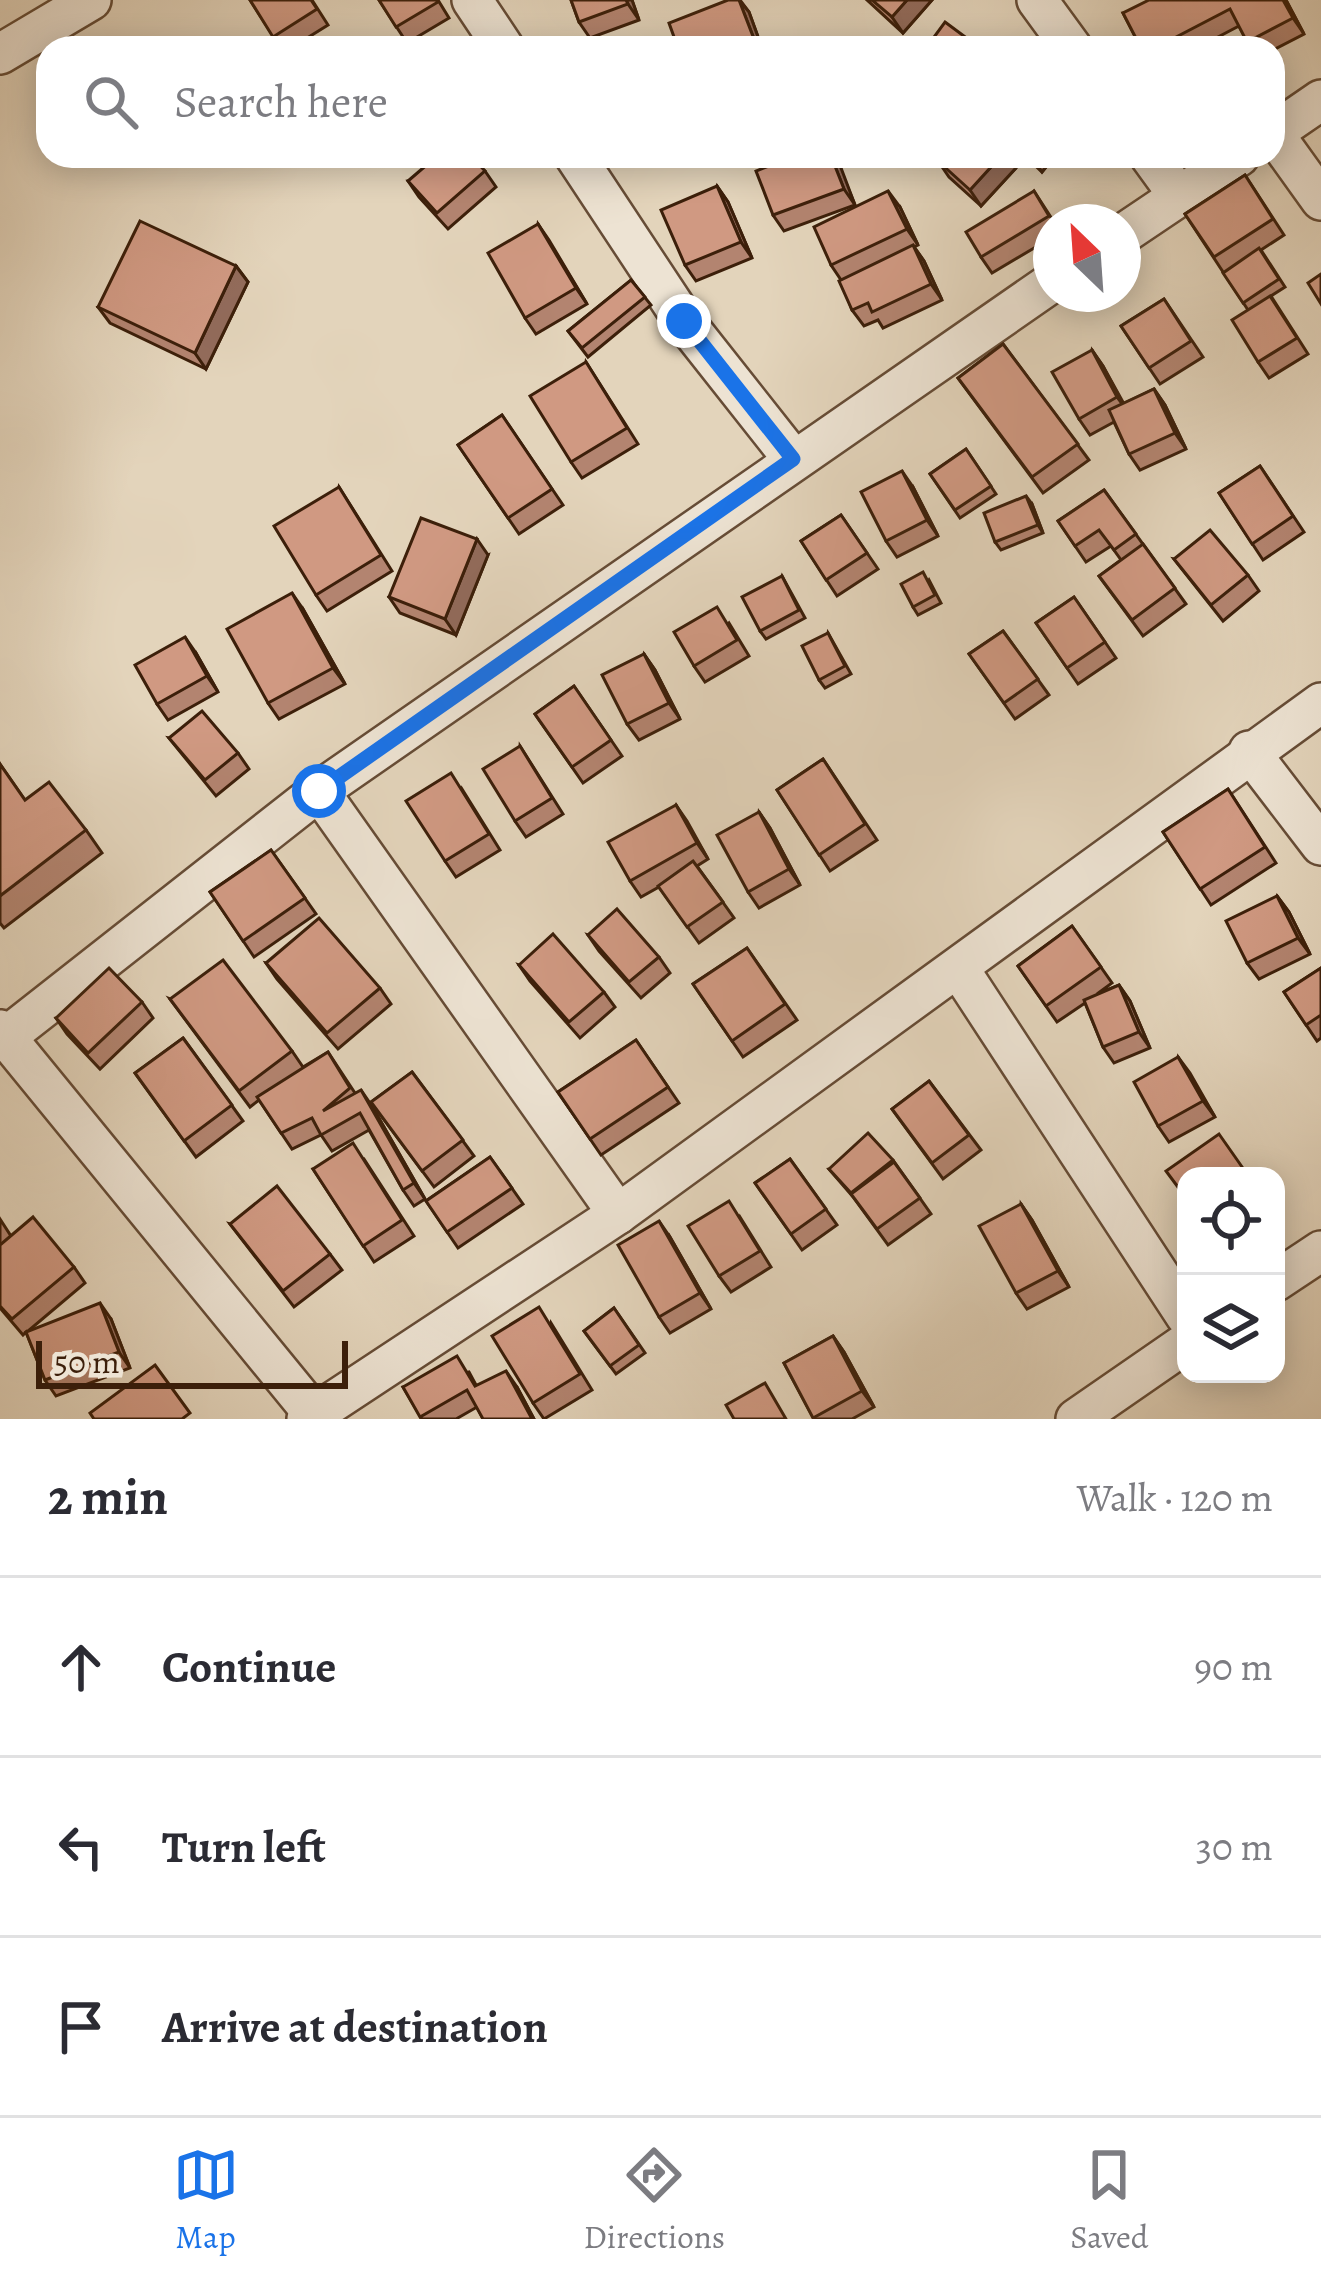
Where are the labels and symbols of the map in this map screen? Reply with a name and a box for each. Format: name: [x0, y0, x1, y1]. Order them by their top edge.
north arrow: [1033, 204, 1141, 312]
route end: [657, 294, 711, 348]
route start: [292, 764, 346, 818]
scale bar: [36, 1335, 348, 1388]

